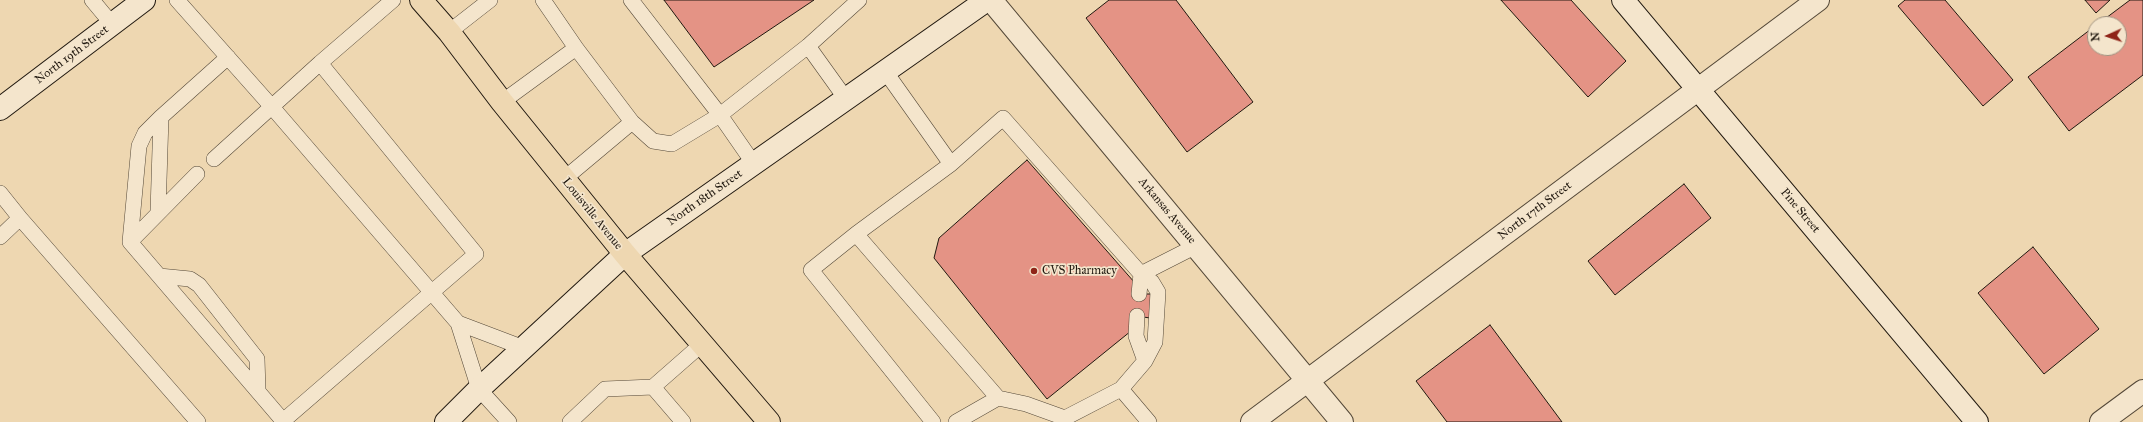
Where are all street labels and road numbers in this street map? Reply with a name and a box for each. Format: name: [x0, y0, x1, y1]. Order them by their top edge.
street label: North 19th Street: [32, 23, 112, 87]
street label: North 18th Street: [665, 167, 745, 229]
street label: Louisville Avenue: [559, 175, 625, 253]
street label: Arkansas Avenue: [1135, 175, 1199, 247]
street label: North 17th Street: [1495, 179, 1575, 243]
street label: Pine Street: [1777, 186, 1823, 236]

